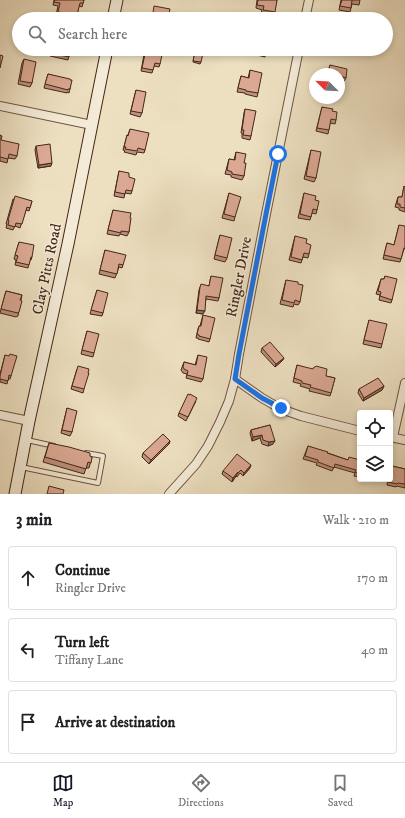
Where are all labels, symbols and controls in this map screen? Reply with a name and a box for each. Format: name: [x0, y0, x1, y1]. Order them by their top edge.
search box: [12, 12, 393, 56]
icon: search: [26, 23, 48, 45]
text: Search here: [58, 25, 127, 44]
north arrow: [309, 68, 345, 104]
route start: [269, 145, 287, 163]
street label: Clay Pitts Road: [28, 221, 66, 316]
street label: Ringler Drive: [222, 235, 256, 319]
route end: [272, 399, 290, 417]
map controls: [357, 410, 393, 482]
button: locate: [357, 410, 393, 446]
button: layers: [357, 446, 393, 482]
text: 3 min: [16, 509, 52, 531]
text: Walk · 210 m: [323, 512, 389, 528]
text: Continue: [55, 561, 110, 580]
icon: ahead: [17, 567, 39, 589]
text: 170 m: [357, 570, 388, 586]
text: Ringler Drive: [55, 580, 126, 596]
text: Turn left: [55, 633, 109, 652]
icon: left: [17, 639, 39, 661]
text: 40 m: [361, 642, 388, 658]
text: Tiffany Lane: [55, 652, 124, 668]
icon: arrive: [17, 711, 39, 733]
text: Arrive at destination: [55, 713, 175, 732]
tab: Map: [52, 772, 74, 810]
tab: Directions: [178, 772, 224, 810]
tab: Saved: [328, 772, 353, 810]

